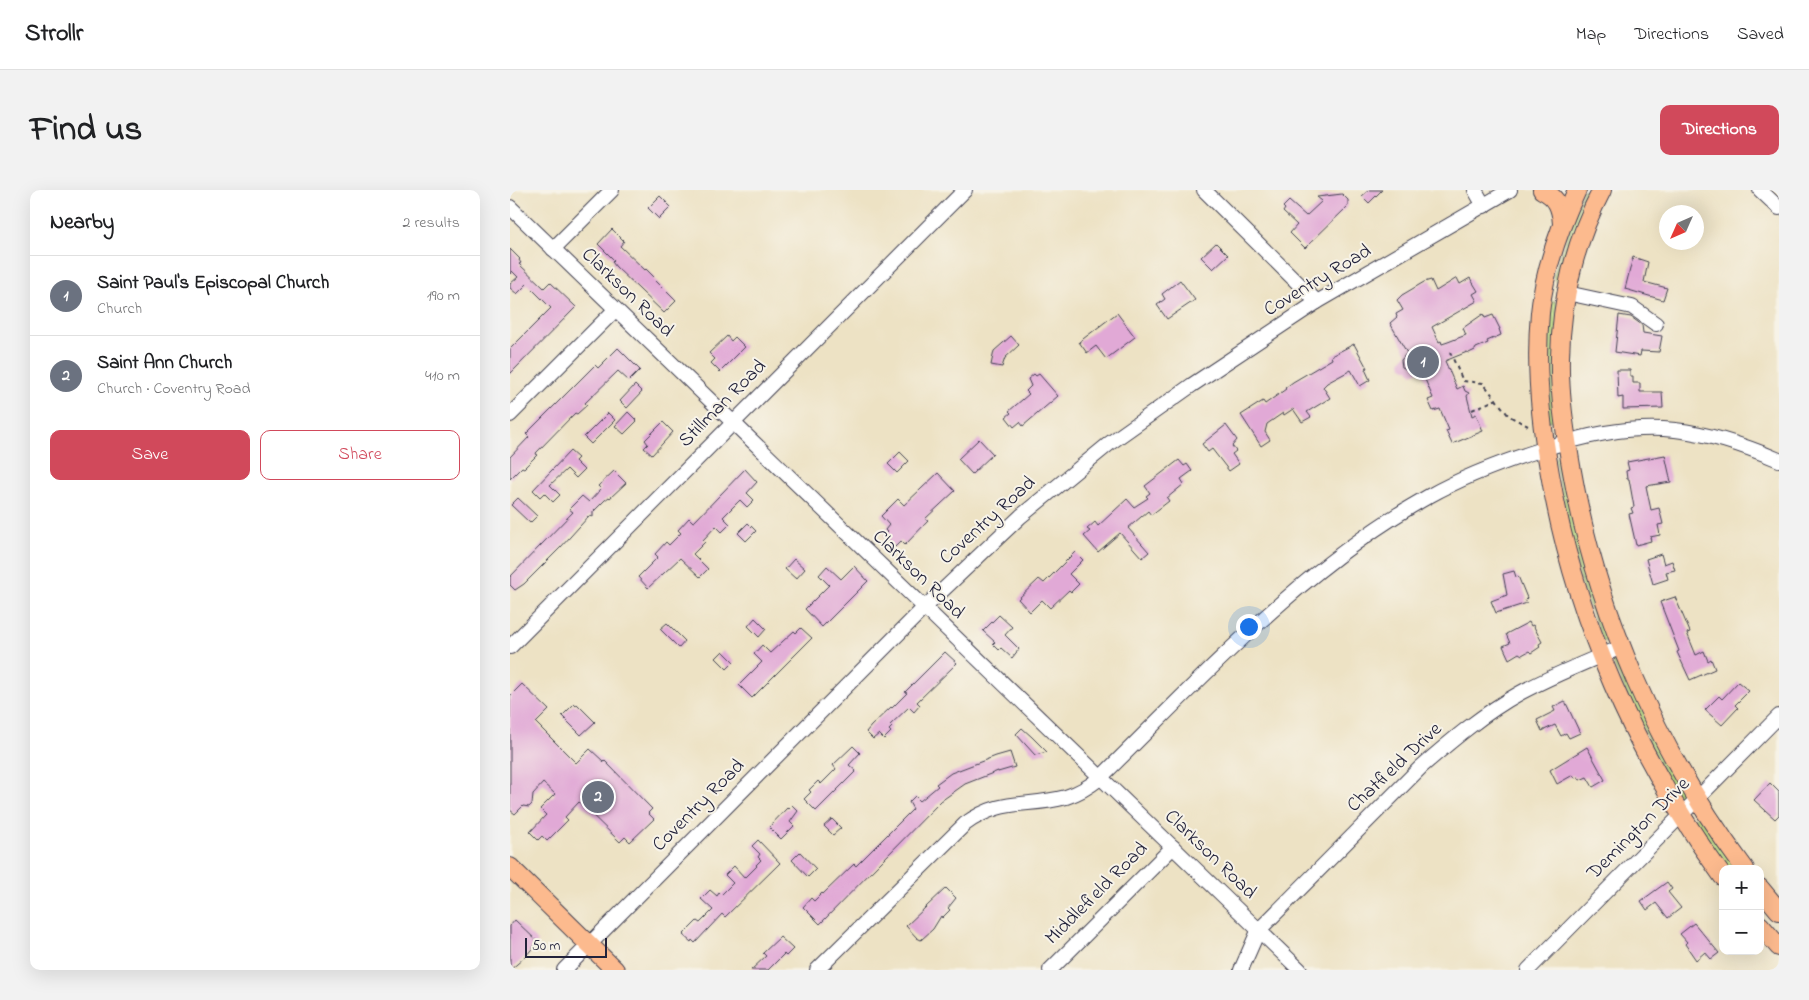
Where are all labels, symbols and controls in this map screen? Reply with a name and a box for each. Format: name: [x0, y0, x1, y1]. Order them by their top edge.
text: Strollr: [25, 17, 83, 52]
text: Map: [1576, 22, 1606, 48]
text: Directions: [1634, 22, 1709, 48]
text: Saved: [1737, 22, 1784, 48]
text: Find us: [30, 105, 142, 156]
button: Directions: [1660, 105, 1779, 155]
north arrow: [1659, 205, 1704, 250]
text: Nearby: [50, 208, 114, 238]
text: 2 results: [402, 211, 460, 235]
street label: Coventry Road: [1259, 237, 1377, 325]
street label: Clarkson Road: [574, 241, 680, 345]
text: Saint Paul's Episcopal Church: [97, 270, 329, 297]
text: 1: [63, 284, 69, 308]
text: 190 m: [427, 284, 460, 308]
text: Church: [97, 297, 142, 321]
pin: 1: [1407, 343, 1439, 381]
text: Saint Ann Church: [97, 350, 232, 377]
street label: Stillman Road: [672, 353, 774, 455]
text: 2: [62, 364, 70, 388]
text: 410 m: [425, 364, 460, 388]
text: Church · Coventry Road: [97, 377, 250, 401]
button: Save: [50, 430, 250, 480]
button: Share: [260, 430, 460, 480]
street label: Coventry Road: [933, 470, 1043, 572]
street label: Clarkson Road: [865, 523, 971, 627]
your location: [1236, 614, 1262, 640]
street label: Chatfield Drive: [1341, 716, 1449, 820]
street label: Coventry Road: [646, 753, 752, 859]
street label: Demington Drive: [1580, 771, 1698, 889]
pin: 2: [582, 778, 614, 816]
street label: Clarkson Road: [1157, 803, 1263, 907]
street label: Middlefield Road: [1039, 836, 1155, 952]
map controls: [1719, 865, 1764, 955]
button: +: [1719, 865, 1764, 910]
button: −: [1719, 910, 1764, 955]
scale bar: [525, 935, 608, 958]
text: 50 m: [532, 936, 560, 957]

